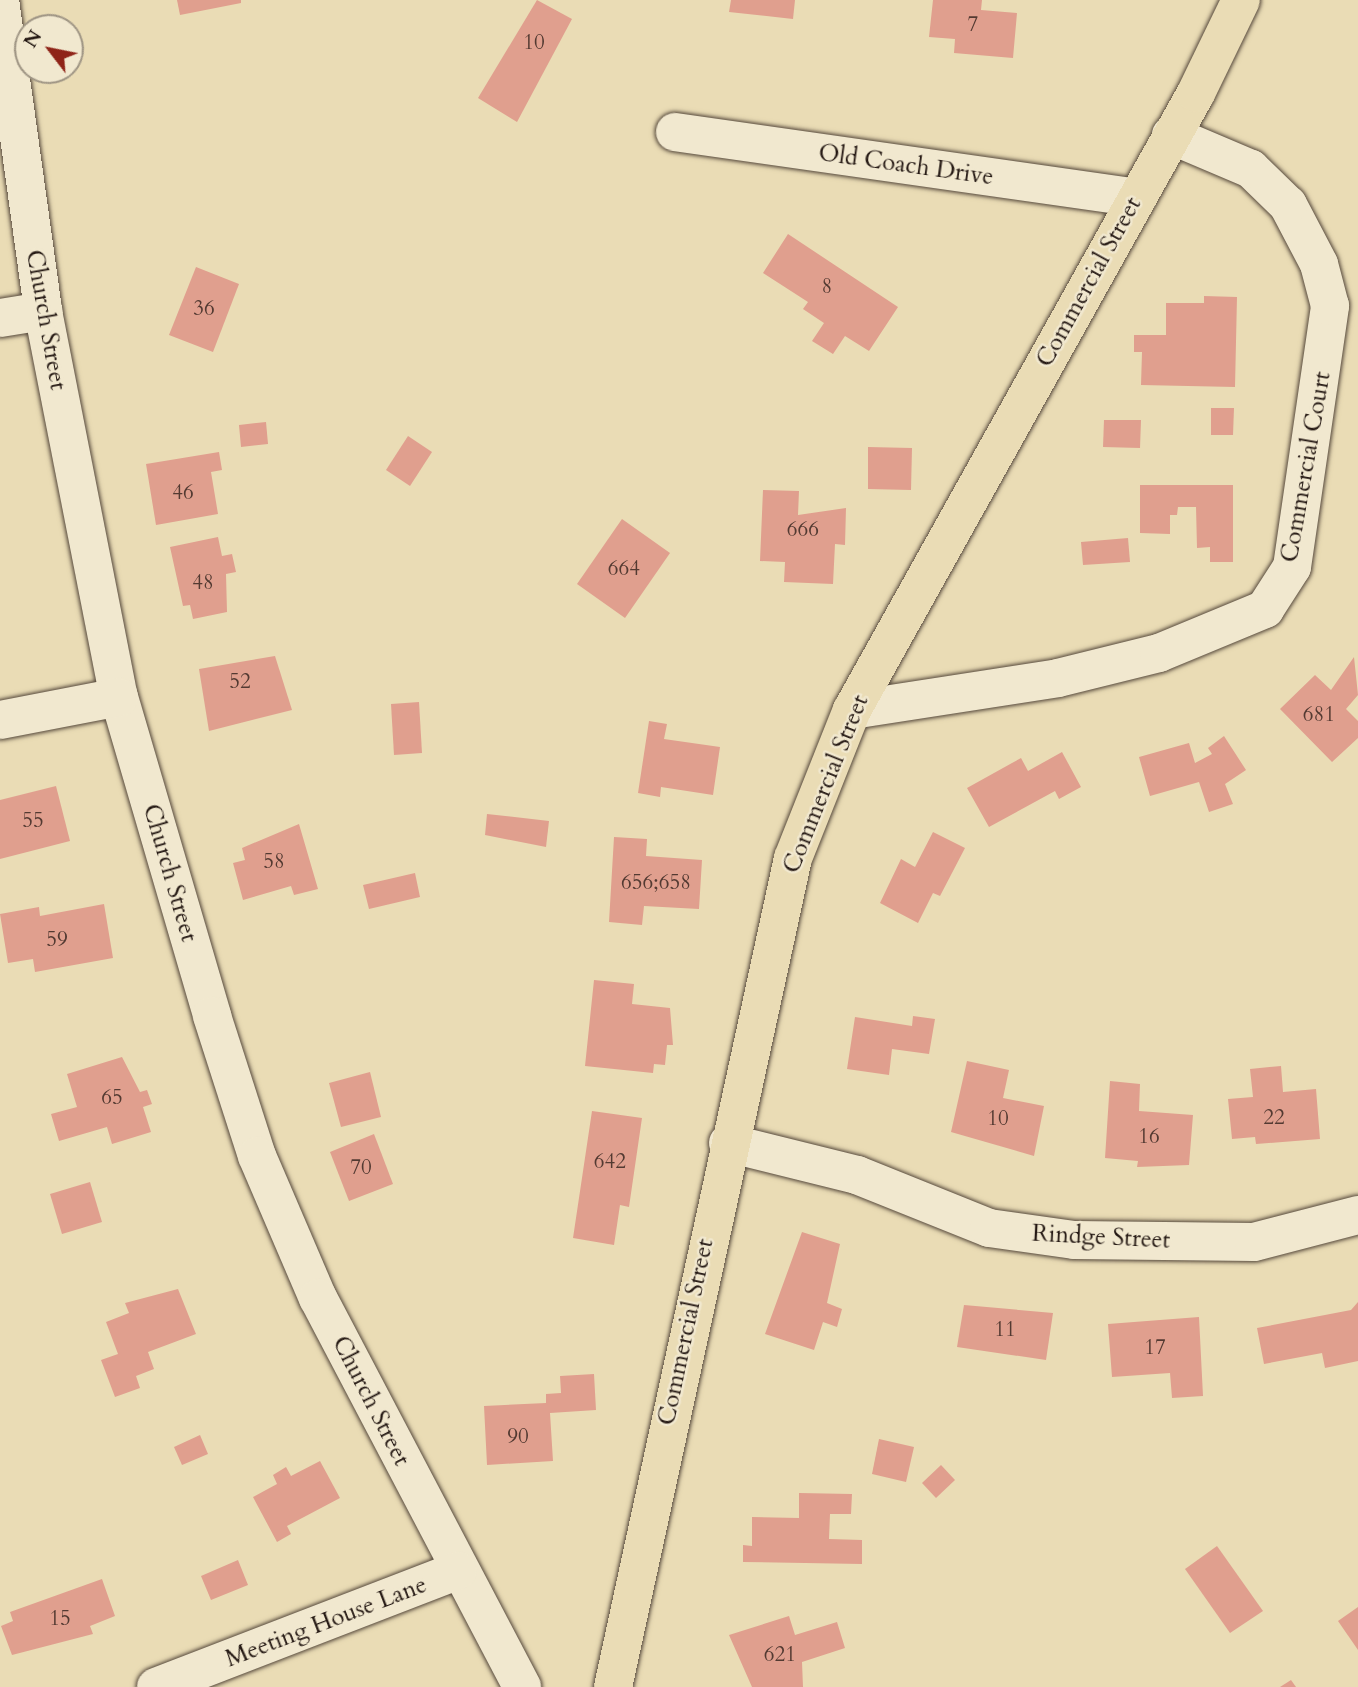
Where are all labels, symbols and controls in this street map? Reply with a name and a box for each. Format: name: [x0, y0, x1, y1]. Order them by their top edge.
house number: 7: [968, 12, 978, 38]
north arrow: [14, 14, 84, 84]
text: N: [17, 25, 48, 53]
house number: 10: [523, 30, 545, 56]
street label: Old Coach Drive: [817, 138, 995, 192]
street label: Commercial Street: [1030, 192, 1148, 372]
street label: Church Street: [20, 248, 72, 392]
house number: 8: [822, 274, 832, 300]
house number: 36: [193, 296, 215, 322]
street label: Commercial Court: [1275, 369, 1337, 565]
house number: 46: [172, 480, 194, 506]
house number: 666: [787, 517, 819, 543]
house number: 664: [608, 556, 640, 582]
house number: 48: [192, 570, 214, 596]
house number: 52: [229, 669, 251, 695]
street label: Commercial Street: [777, 691, 875, 877]
house number: 681: [1303, 702, 1335, 728]
street label: Church Street: [137, 801, 203, 945]
house number: 55: [22, 808, 44, 834]
house number: 58: [263, 849, 285, 875]
house number: 656;658: [621, 870, 691, 896]
house number: 59: [46, 927, 68, 953]
house number: 65: [101, 1085, 123, 1111]
house number: 22: [1263, 1105, 1285, 1131]
house number: 10: [987, 1106, 1009, 1132]
house number: 16: [1138, 1124, 1160, 1150]
house number: 642: [594, 1149, 626, 1175]
house number: 70: [350, 1155, 372, 1181]
street label: Rindge Street: [1031, 1219, 1171, 1255]
street label: Commercial Street: [652, 1236, 720, 1428]
house number: 11: [994, 1317, 1016, 1343]
street label: Church Street: [326, 1331, 416, 1471]
house number: 17: [1144, 1335, 1166, 1361]
house number: 90: [507, 1424, 529, 1450]
street label: Meeting House Lane: [221, 1570, 431, 1674]
house number: 15: [49, 1606, 71, 1632]
house number: 621: [764, 1642, 796, 1668]

